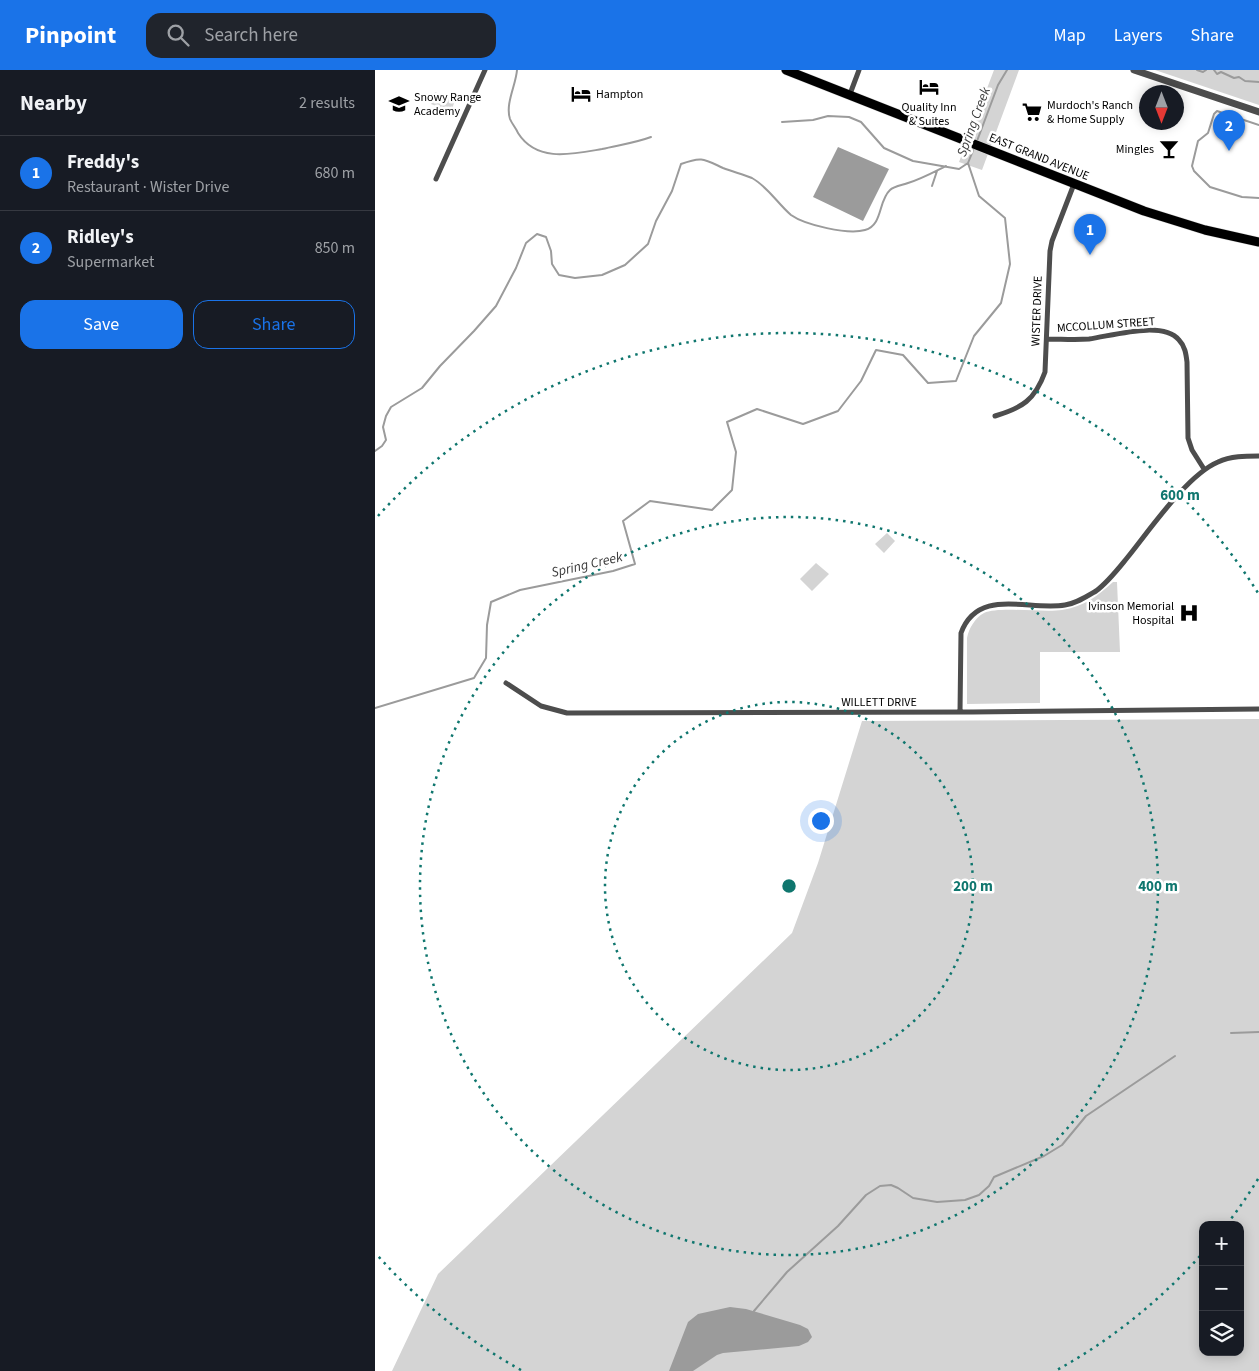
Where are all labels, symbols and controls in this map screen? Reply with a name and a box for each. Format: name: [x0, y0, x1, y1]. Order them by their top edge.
search box: [146, 13, 496, 58]
text: Pinpoint: [25, 18, 116, 53]
icon: search: [164, 21, 192, 49]
text: Search here: [204, 22, 298, 49]
text: Map: [1054, 23, 1086, 48]
text: Layers: [1114, 23, 1163, 48]
text: Share: [1191, 23, 1234, 48]
hotel icon: Quality Inn & Suites: [918, 76, 940, 98]
hotel icon: Hampton: [570, 83, 592, 105]
water label: Spring Creek: [952, 84, 996, 160]
north arrow: [1139, 85, 1184, 130]
place label: Hampton: [596, 86, 643, 103]
text: Nearby: [20, 88, 87, 118]
place label: Snowy Range Academy: [414, 89, 481, 120]
text: 2 results: [299, 92, 355, 114]
school or university icon: Snowy Range Academy: [388, 93, 410, 115]
place label: Murdoch's Ranch & Home Supply: [1047, 97, 1133, 128]
place label: Quality Inn & Suites: [902, 99, 956, 130]
supermarket icon: Murdoch's Ranch & Home Supply: [1021, 101, 1043, 123]
pin: 2: [1213, 110, 1245, 151]
street label: EAST GRAND AVENUE: [986, 129, 1092, 185]
bar icon: Mingles: [1158, 138, 1180, 160]
place label: Mingles: [1116, 141, 1154, 158]
text: Freddy's: [67, 149, 139, 176]
text: 1: [32, 162, 40, 184]
text: 680 m: [315, 162, 355, 184]
text: Restaurant · Wister Drive: [67, 176, 229, 198]
pin: 1: [1074, 214, 1106, 255]
text: Ridley's: [67, 224, 134, 251]
text: 2: [32, 237, 40, 259]
text: 850 m: [315, 237, 355, 259]
text: Supermarket: [67, 251, 154, 273]
street label: WISTER DRIVE: [1027, 275, 1047, 347]
button: Save: [20, 300, 183, 349]
button: Share: [193, 300, 355, 349]
street label: MCCOLLUM STREET: [1056, 313, 1156, 337]
text: 600 m: [1160, 485, 1200, 506]
water label: Spring Creek: [549, 547, 625, 583]
place label: Ivinson Memorial Hospital: [1088, 598, 1174, 629]
hospital icon: Ivinson Memorial Hospital: [1178, 602, 1200, 624]
street label: WILLETT DRIVE: [841, 694, 917, 711]
your location: [808, 808, 834, 834]
text: 200 m: [953, 876, 993, 897]
text: 400 m: [1138, 876, 1178, 897]
centre of rings: [780, 877, 798, 895]
map controls: [1199, 1221, 1244, 1356]
button: +: [1199, 1221, 1244, 1266]
button: −: [1199, 1266, 1244, 1311]
button: layers: [1199, 1311, 1244, 1356]

